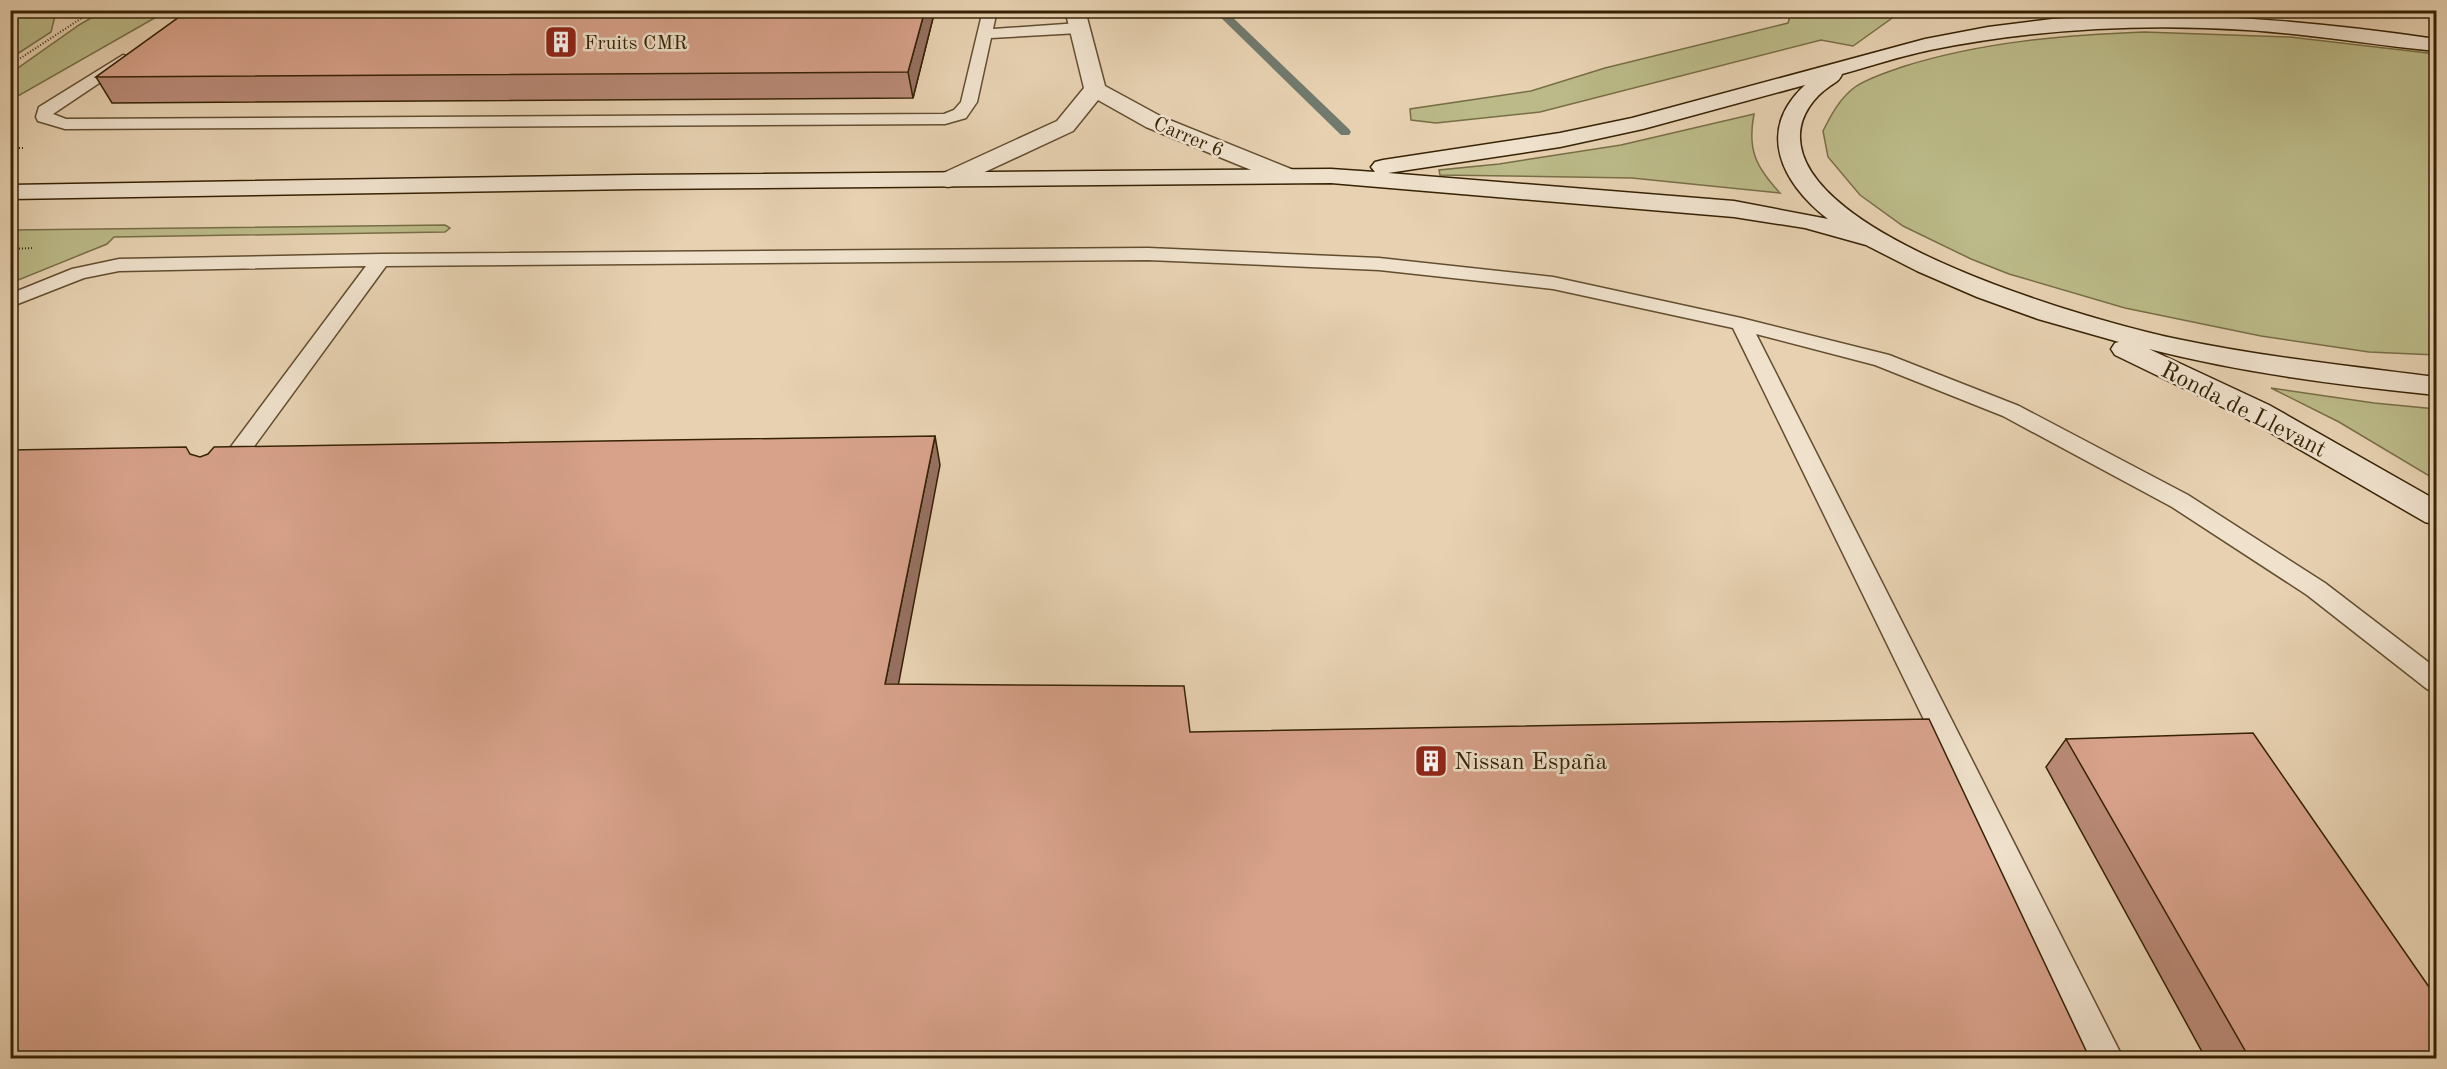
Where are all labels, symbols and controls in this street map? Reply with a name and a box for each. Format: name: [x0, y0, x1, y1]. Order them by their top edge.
building icon: Fruits CMR: [543, 24, 579, 60]
place label: Fruits CMR: [584, 34, 688, 54]
street label: Carrer 6: [1150, 114, 1226, 162]
street label: Ronda de Llevant: [2156, 359, 2330, 463]
building icon: Nissan España: [1413, 743, 1449, 779]
place label: Nissan España: [1454, 751, 1608, 775]

